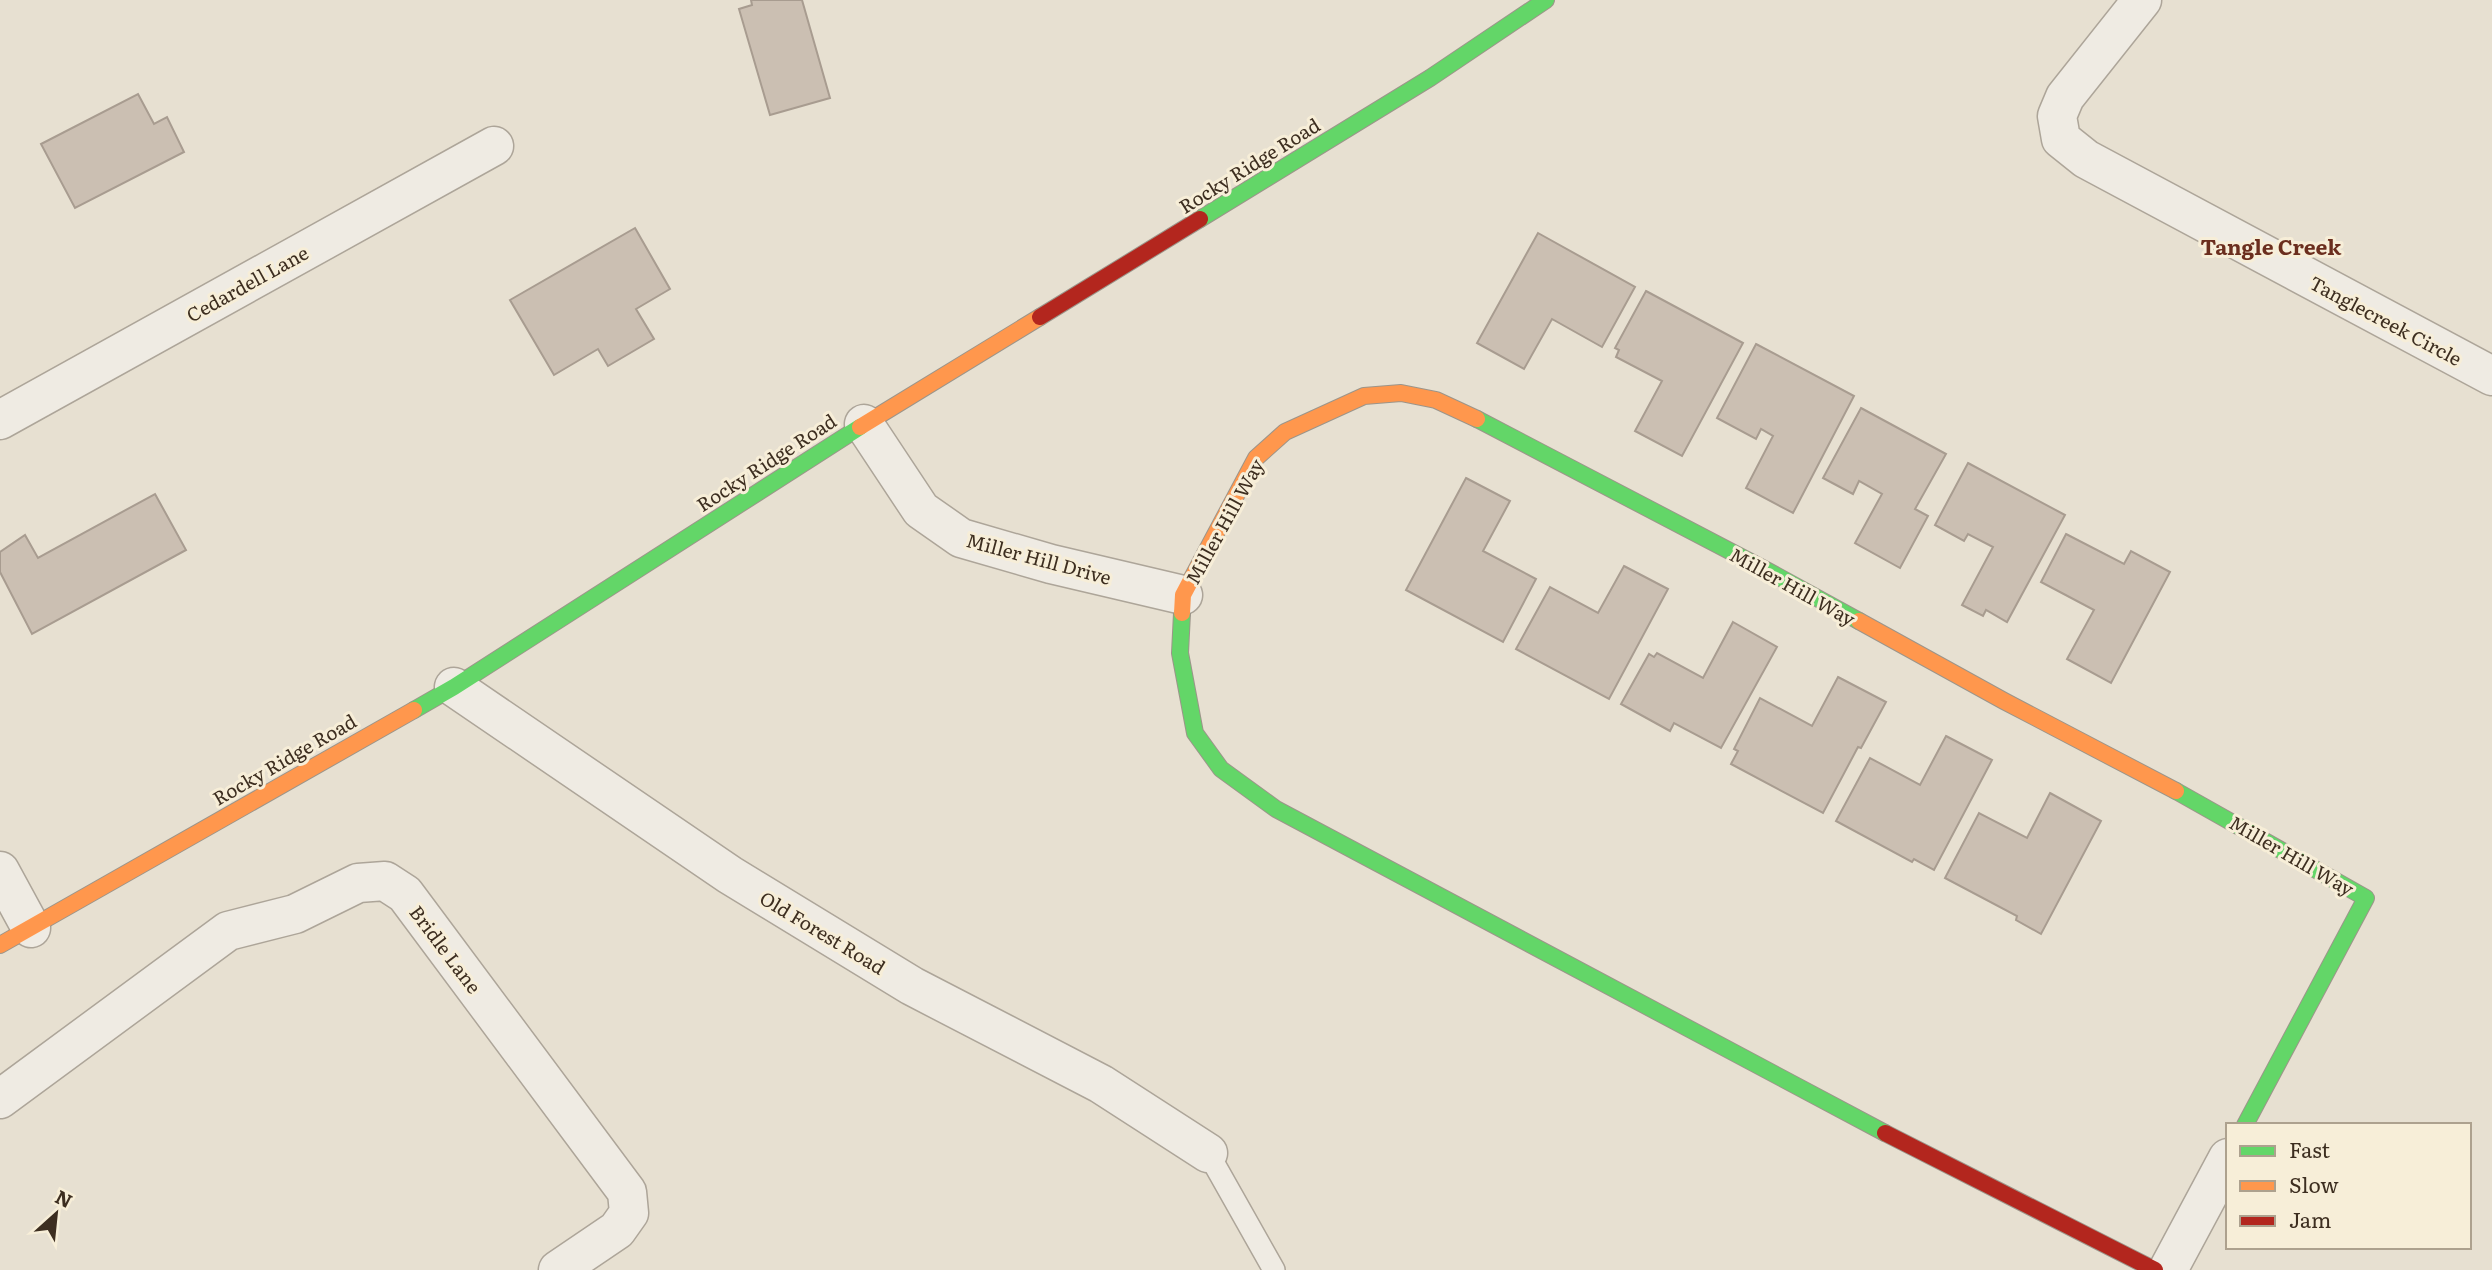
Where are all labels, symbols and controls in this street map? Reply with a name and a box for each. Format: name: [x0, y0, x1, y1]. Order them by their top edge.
street label: Rocky Ridge Road: [1173, 110, 1325, 220]
district label: Tangle Creek: [2201, 230, 2342, 261]
street label: Cedardell Lane: [181, 238, 313, 328]
street label: Tanglecreek Circle: [2305, 268, 2467, 372]
street label: Rocky Ridge Road: [691, 406, 842, 518]
street label: Miller Hill Way: [1178, 453, 1270, 589]
street label: Miller Hill Drive: [963, 525, 1115, 591]
street label: Miller Hill Way: [1725, 540, 1861, 632]
street label: Rocky Ridge Road: [207, 706, 361, 812]
street label: Miller Hill Way: [2225, 808, 2359, 902]
street label: Old Forest Road: [755, 883, 891, 981]
street label: Bridle Lane: [404, 899, 488, 999]
legend: [2226, 1123, 2471, 1249]
text: Fast: [2289, 1133, 2330, 1164]
text: Slow: [2289, 1168, 2339, 1199]
north arrow: [21, 1179, 91, 1249]
text: N: [51, 1182, 78, 1214]
text: Jam: [2289, 1203, 2331, 1234]

